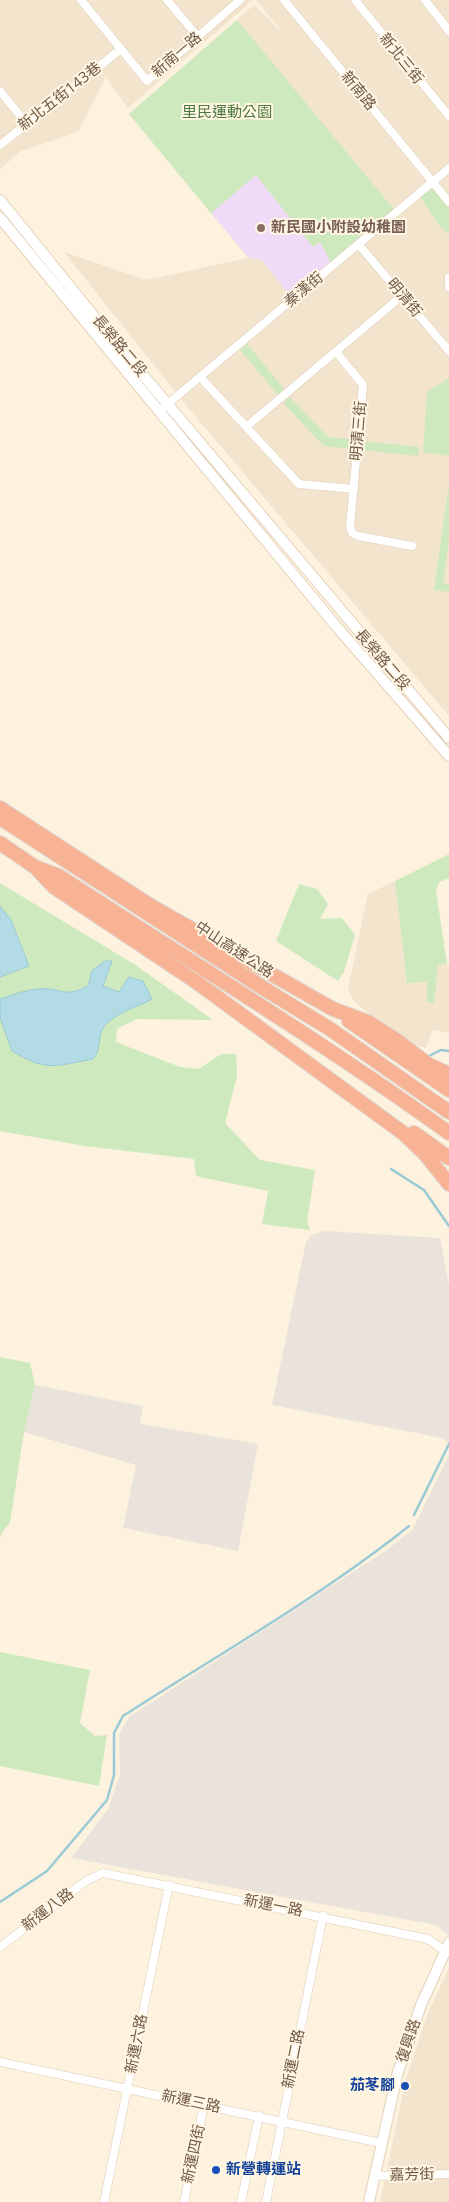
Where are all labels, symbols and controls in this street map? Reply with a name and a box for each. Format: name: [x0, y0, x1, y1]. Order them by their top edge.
street label: 新南一路: [148, 29, 206, 81]
street label: 新北三街: [375, 30, 427, 88]
street label: 新北五街143巷: [15, 59, 105, 135]
street label: 新南路: [337, 68, 379, 114]
park label: 里民運動公園: [182, 104, 272, 122]
place label: 新民國小附設幼稚園: [271, 219, 406, 237]
marker: 新民國小附設幼稚園: [255, 222, 267, 234]
street label: 秦漢街: [281, 269, 327, 311]
street label: 明清街: [383, 275, 425, 321]
street label: 長榮路二段: [88, 311, 150, 381]
street label: 明清三街: [347, 400, 371, 462]
street label: 長榮路二段: [351, 626, 413, 694]
street label: 中山高速公路: [191, 918, 277, 982]
street label: 新運八路: [19, 1885, 77, 1935]
street label: 新運一路: [242, 1891, 304, 1921]
street label: 新運六路: [122, 2013, 152, 2075]
street label: 復興路: [393, 2017, 425, 2065]
street label: 新運二路: [279, 2028, 309, 2090]
place label: 茄苳腳: [350, 2077, 395, 2095]
marker: 茄苳腳: [399, 2080, 411, 2092]
street label: 新運三路: [160, 2087, 222, 2117]
street label: 新運四街: [179, 2123, 209, 2185]
place label: 新營轉運站: [226, 2161, 301, 2179]
marker: 新營轉運站: [210, 2164, 222, 2176]
street label: 嘉芳街: [389, 2166, 435, 2184]

